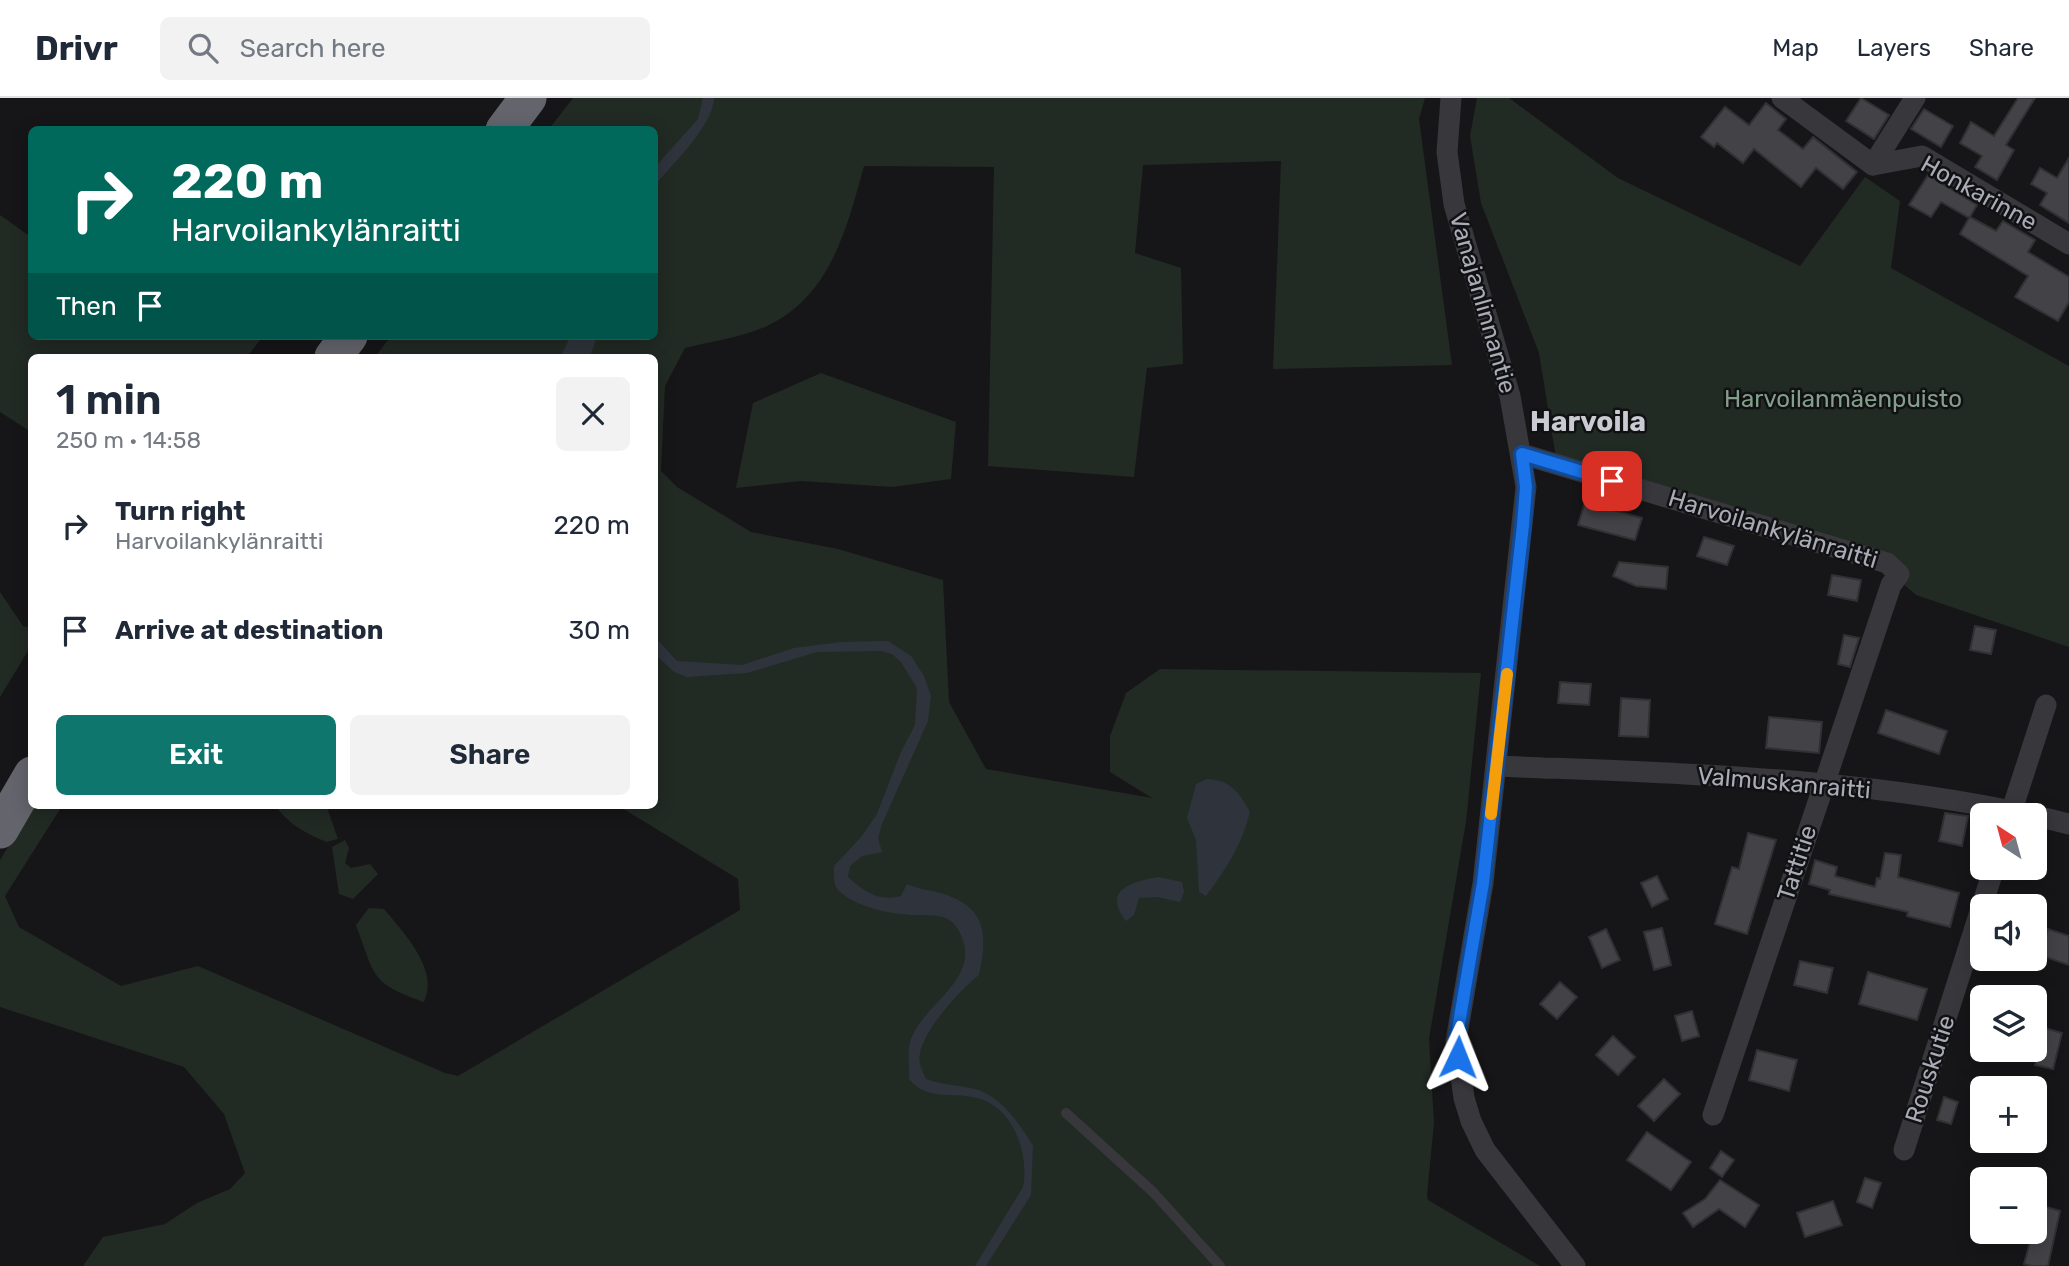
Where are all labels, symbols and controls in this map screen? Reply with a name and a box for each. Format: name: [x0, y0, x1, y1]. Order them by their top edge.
search box: [160, 17, 650, 80]
text: Drivr: [35, 29, 118, 68]
icon: search: [184, 29, 222, 67]
text: Search here: [240, 33, 386, 64]
text: Map: [1772, 34, 1819, 62]
text: Layers: [1857, 34, 1931, 62]
text: Share: [1969, 34, 2034, 62]
street label: Honkarinne: [1916, 150, 2042, 236]
text: 220 m: [171, 152, 323, 210]
icon: right: [56, 154, 147, 245]
street label: Vanajanlinnantie: [1444, 209, 1522, 397]
text: Harvoilankylänraitti: [171, 211, 461, 249]
icon: arrive: [131, 287, 169, 325]
text: Then: [56, 291, 117, 322]
text: 1 min: [56, 375, 162, 425]
button: close: [556, 377, 630, 451]
park label: Harvoilanmäenpuisto: [1724, 385, 1962, 413]
district label: Harvoila: [1530, 405, 1646, 438]
text: 250 m · 14:58: [56, 426, 201, 454]
pin: [1582, 451, 1642, 511]
icon: arrive: [1593, 462, 1631, 500]
street label: Harvoilankylänraitti: [1665, 484, 1881, 574]
text: Turn right: [115, 496, 245, 527]
icon: right: [56, 507, 94, 545]
text: 220 m: [553, 510, 630, 541]
text: Harvoilankylänraitti: [115, 527, 323, 555]
icon: arrive: [56, 612, 94, 650]
text: Arrive at destination: [115, 615, 383, 646]
text: 30 m: [568, 615, 630, 646]
button: Exit: [56, 715, 336, 795]
button: Share: [350, 715, 630, 795]
street label: Valmuskanraitti: [1696, 761, 1872, 805]
north arrow: [1970, 803, 2048, 880]
map controls: [1970, 803, 2047, 1244]
street label: Tattitie: [1772, 822, 1822, 904]
button: sound: [1970, 894, 2047, 971]
button: layers: [1970, 985, 2047, 1062]
street label: Rouskutie: [1899, 1012, 1961, 1126]
position arrow: [1421, 1020, 1495, 1094]
button: +: [1970, 1076, 2047, 1153]
button: −: [1970, 1167, 2047, 1244]

